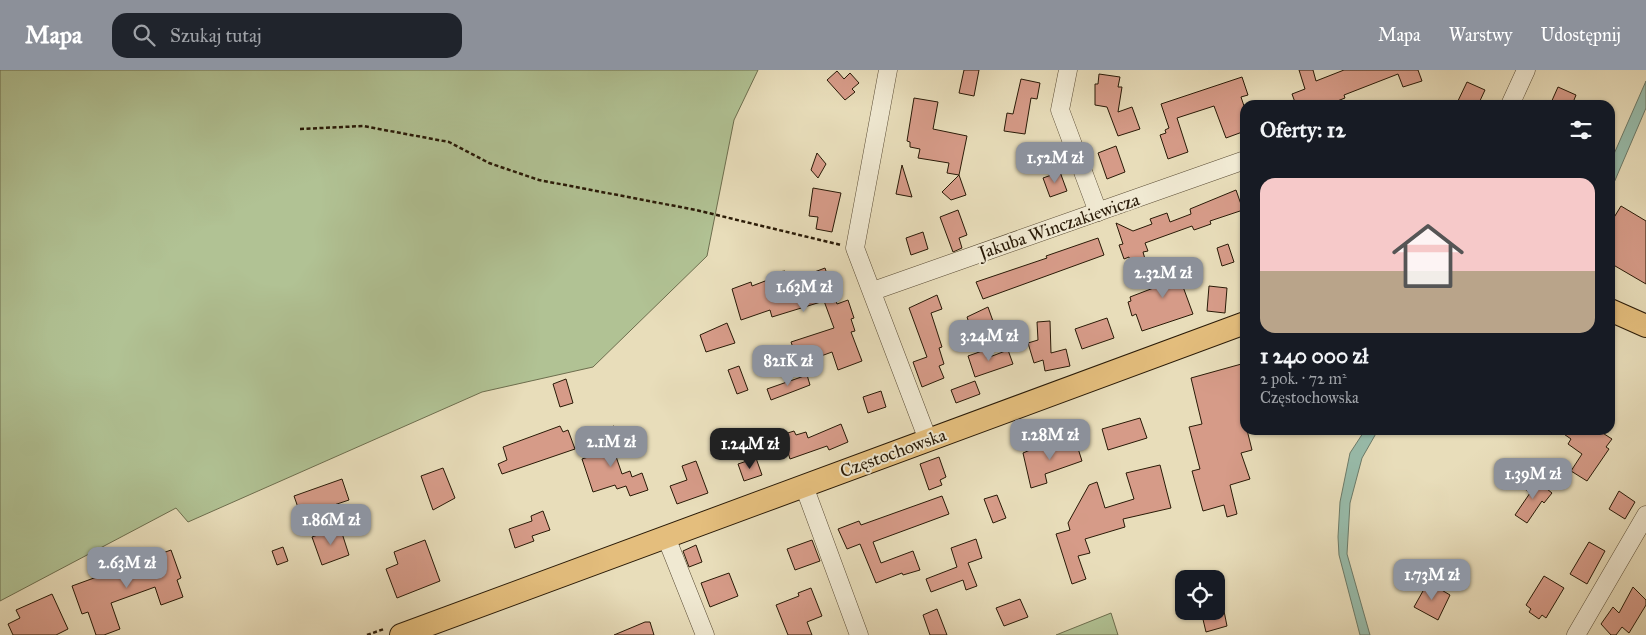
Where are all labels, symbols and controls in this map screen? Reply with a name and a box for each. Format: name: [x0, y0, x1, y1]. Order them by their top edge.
search box: [112, 13, 462, 58]
text: Mapa: [25, 20, 82, 50]
icon: search: [130, 21, 158, 49]
text: Szukaj tutaj: [170, 24, 262, 47]
text: Mapa: [1378, 24, 1421, 46]
text: Warstwy: [1449, 24, 1512, 46]
text: Udostępnij: [1540, 24, 1621, 46]
icon: filters: [1567, 116, 1595, 144]
text: Oferty: 12: [1260, 117, 1346, 143]
pin: 1.52M zł: [1003, 142, 1107, 184]
text: 1.52M zł: [1027, 148, 1083, 167]
street label: Jakuba Winczakiewicza: [974, 188, 1143, 265]
icon: home: [1383, 211, 1473, 301]
pin: 2.32M zł: [1111, 256, 1215, 299]
text: 2.32M zł: [1134, 263, 1192, 282]
pin: 1.63M zł: [752, 270, 856, 313]
text: 1.63M zł: [776, 277, 832, 296]
pin: 3.24M zł: [937, 320, 1041, 362]
text: 3.24M zł: [960, 326, 1018, 345]
text: 1 240 000 zł: [1260, 343, 1368, 369]
pin: 821K zł: [742, 344, 834, 387]
text: 821K zł: [763, 351, 813, 370]
text: 2 pok. · 72 m²: [1260, 369, 1347, 388]
text: Częstochowska: [1260, 388, 1359, 407]
pin: 1.28M zł: [998, 418, 1102, 461]
street label: Częstochowska: [837, 424, 949, 482]
text: 1.28M zł: [1021, 425, 1079, 444]
pin: 2.1M zł: [565, 426, 657, 468]
pin: 1.24M zł: [698, 428, 802, 470]
text: 2.1M zł: [586, 432, 636, 451]
text: 1.24M zł: [721, 434, 779, 453]
pin: 1.39M zł: [1481, 458, 1585, 500]
text: 1.39M zł: [1505, 464, 1561, 483]
pin: 1.86M zł: [279, 504, 383, 546]
text: 1.86M zł: [302, 510, 360, 529]
pin: 2.63M zł: [75, 546, 179, 589]
text: 2.63M zł: [98, 553, 156, 572]
pin: 1.73M zł: [1380, 558, 1484, 601]
text: 1.73M zł: [1404, 565, 1460, 584]
map controls: [1175, 570, 1225, 620]
button: locate: [1175, 570, 1225, 620]

